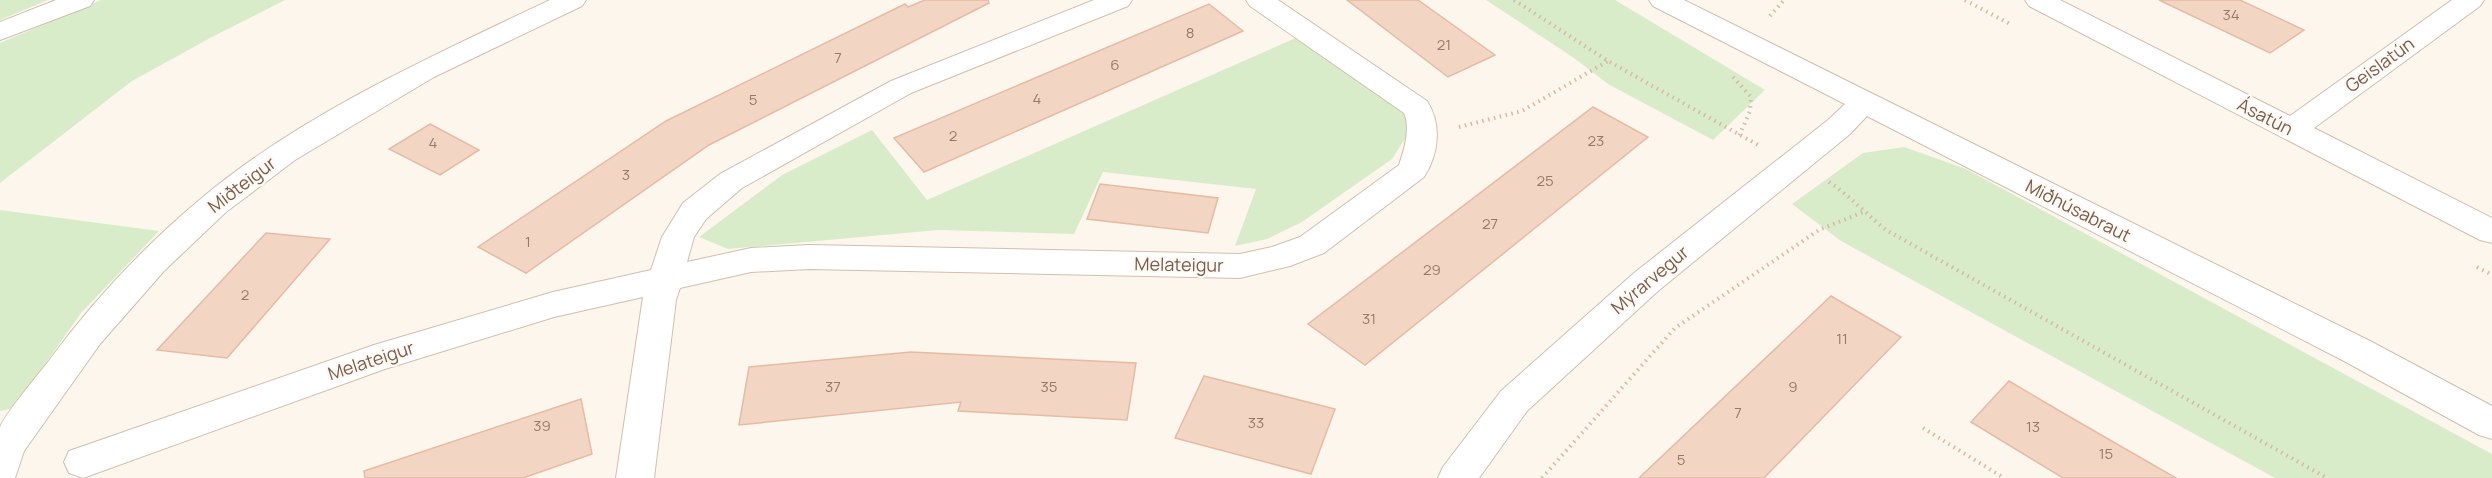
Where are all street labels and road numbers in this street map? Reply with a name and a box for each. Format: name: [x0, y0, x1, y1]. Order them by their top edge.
street label: Geislatún: [2340, 31, 2419, 97]
street label: Ásatún: [2234, 92, 2297, 140]
street label: Miðteigur: [203, 150, 281, 218]
street label: Miðhúsabraut: [2022, 173, 2135, 247]
street label: Mýrarvegur: [1605, 239, 1694, 319]
street label: Melateigur: [1134, 251, 1224, 277]
street label: Melateigur: [325, 335, 417, 385]

